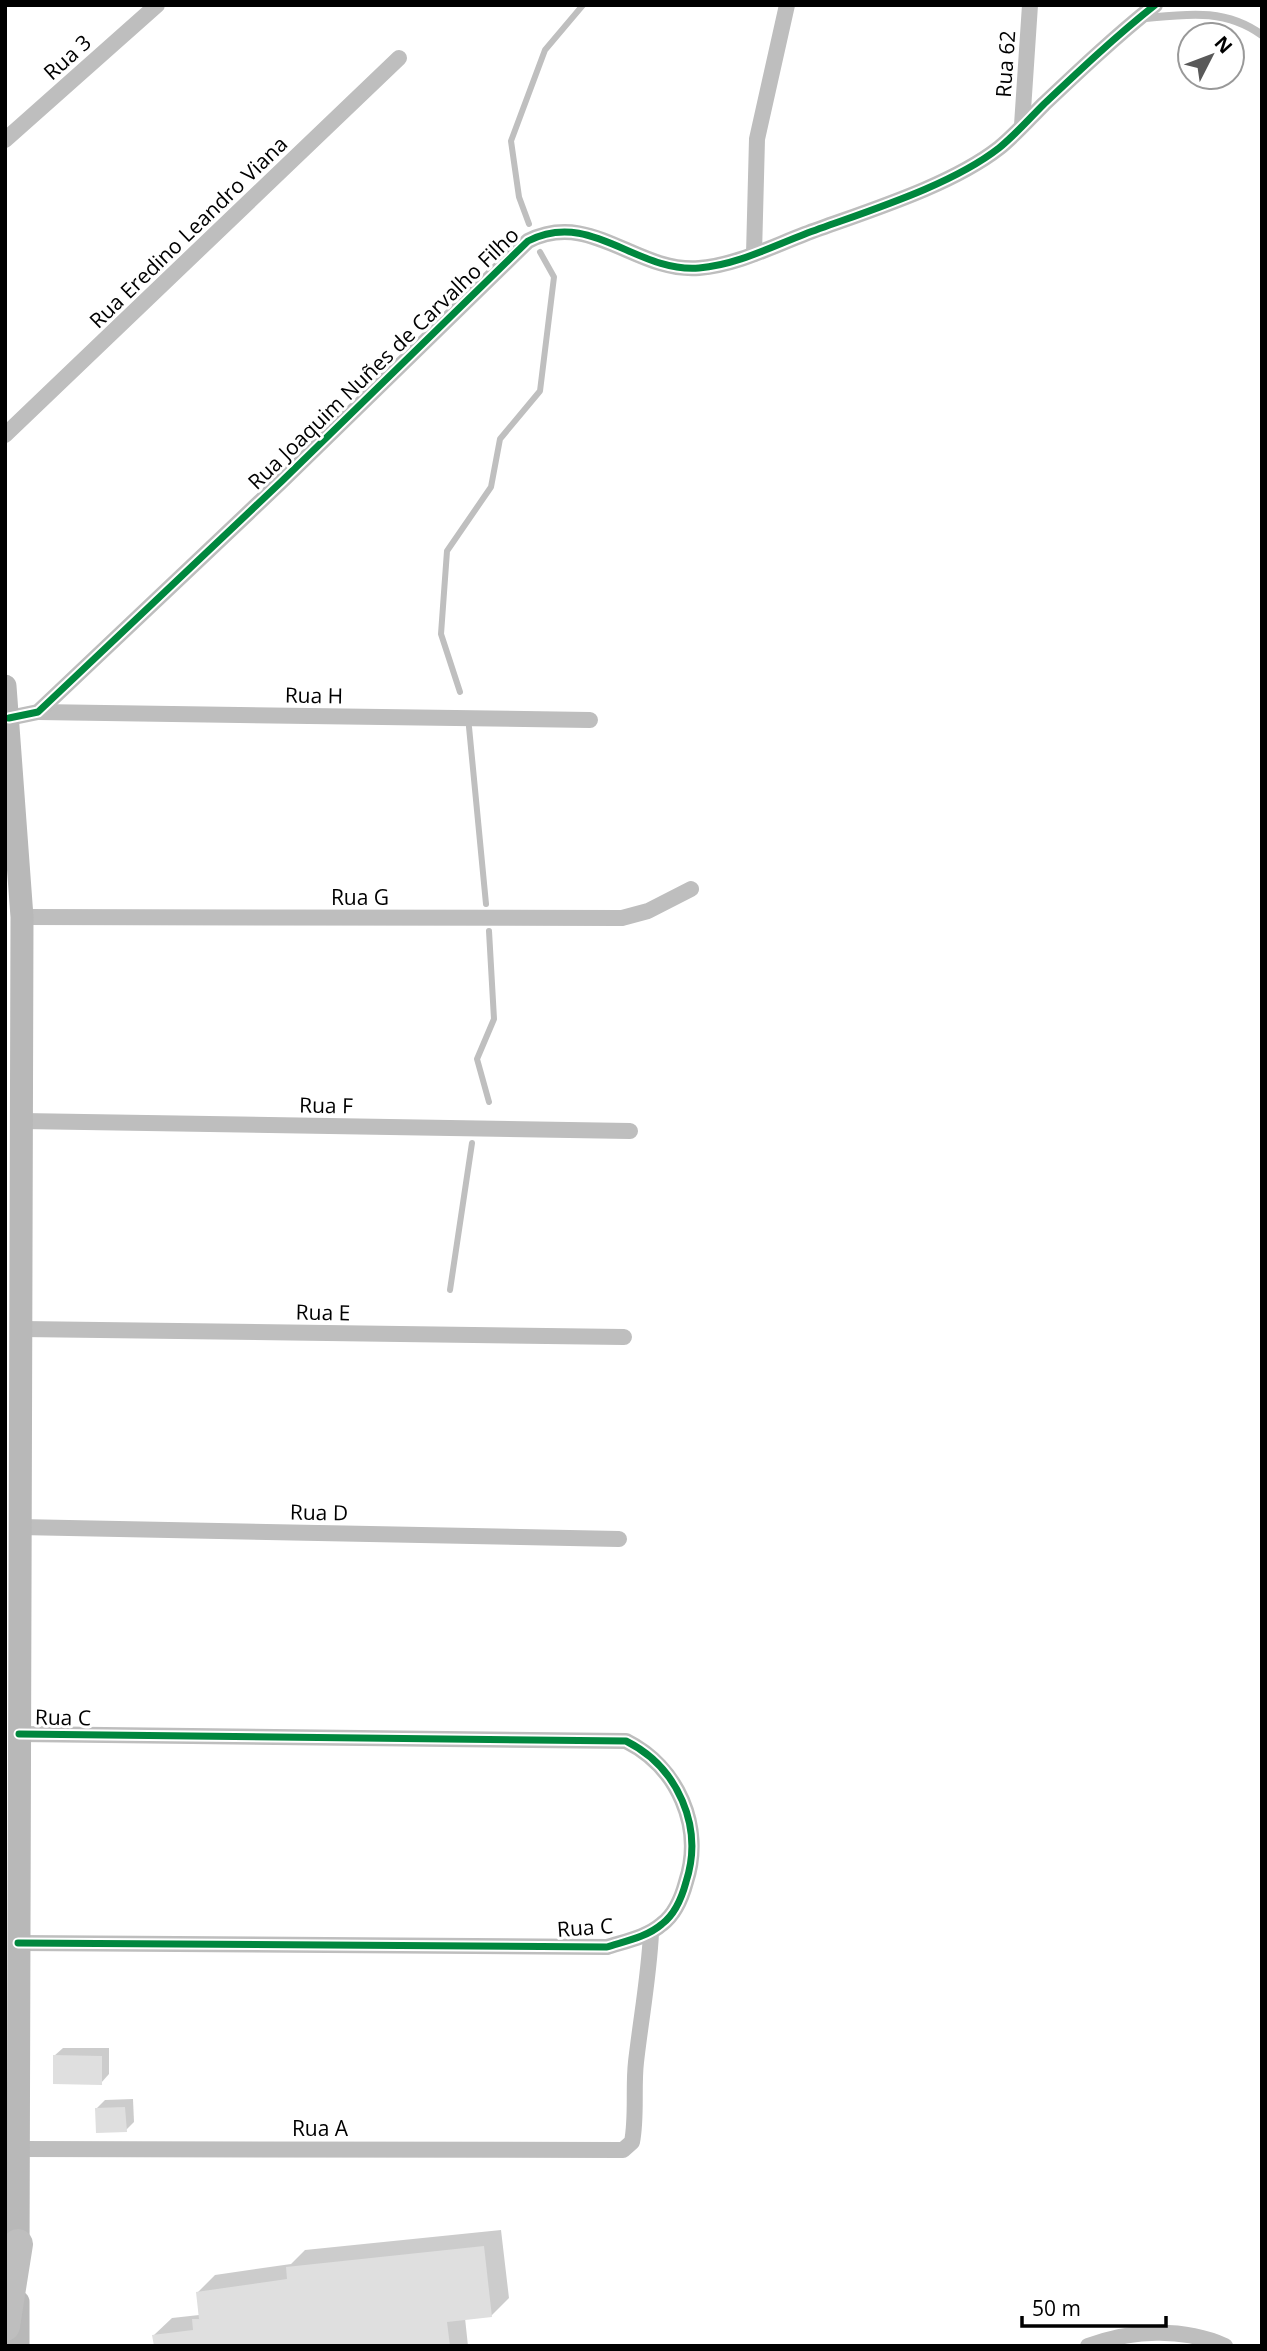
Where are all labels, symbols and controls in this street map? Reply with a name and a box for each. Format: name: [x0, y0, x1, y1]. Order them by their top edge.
north arrow: [1176, 21, 1246, 91]
street label: Rua 3: [37, 28, 97, 86]
street label: Rua 62: [989, 30, 1021, 98]
text: N: [1209, 30, 1238, 59]
street label: Rua Eredino Leandro Viana: [83, 130, 293, 334]
street label: Rua Joaquim Nuñes de Carvalho Filho: [241, 221, 525, 495]
street label: Rua H: [285, 680, 343, 710]
street label: Rua G: [331, 883, 389, 911]
street label: Rua F: [299, 1091, 353, 1119]
street label: Rua E: [295, 1298, 351, 1326]
street label: Rua D: [290, 1497, 348, 1527]
street label: Rua C: [35, 1703, 91, 1731]
street label: Rua C: [556, 1911, 614, 1943]
street label: Rua A: [292, 2114, 349, 2142]
scale bar: [1022, 2284, 1166, 2328]
text: 50 m: [1032, 2294, 1081, 2322]

